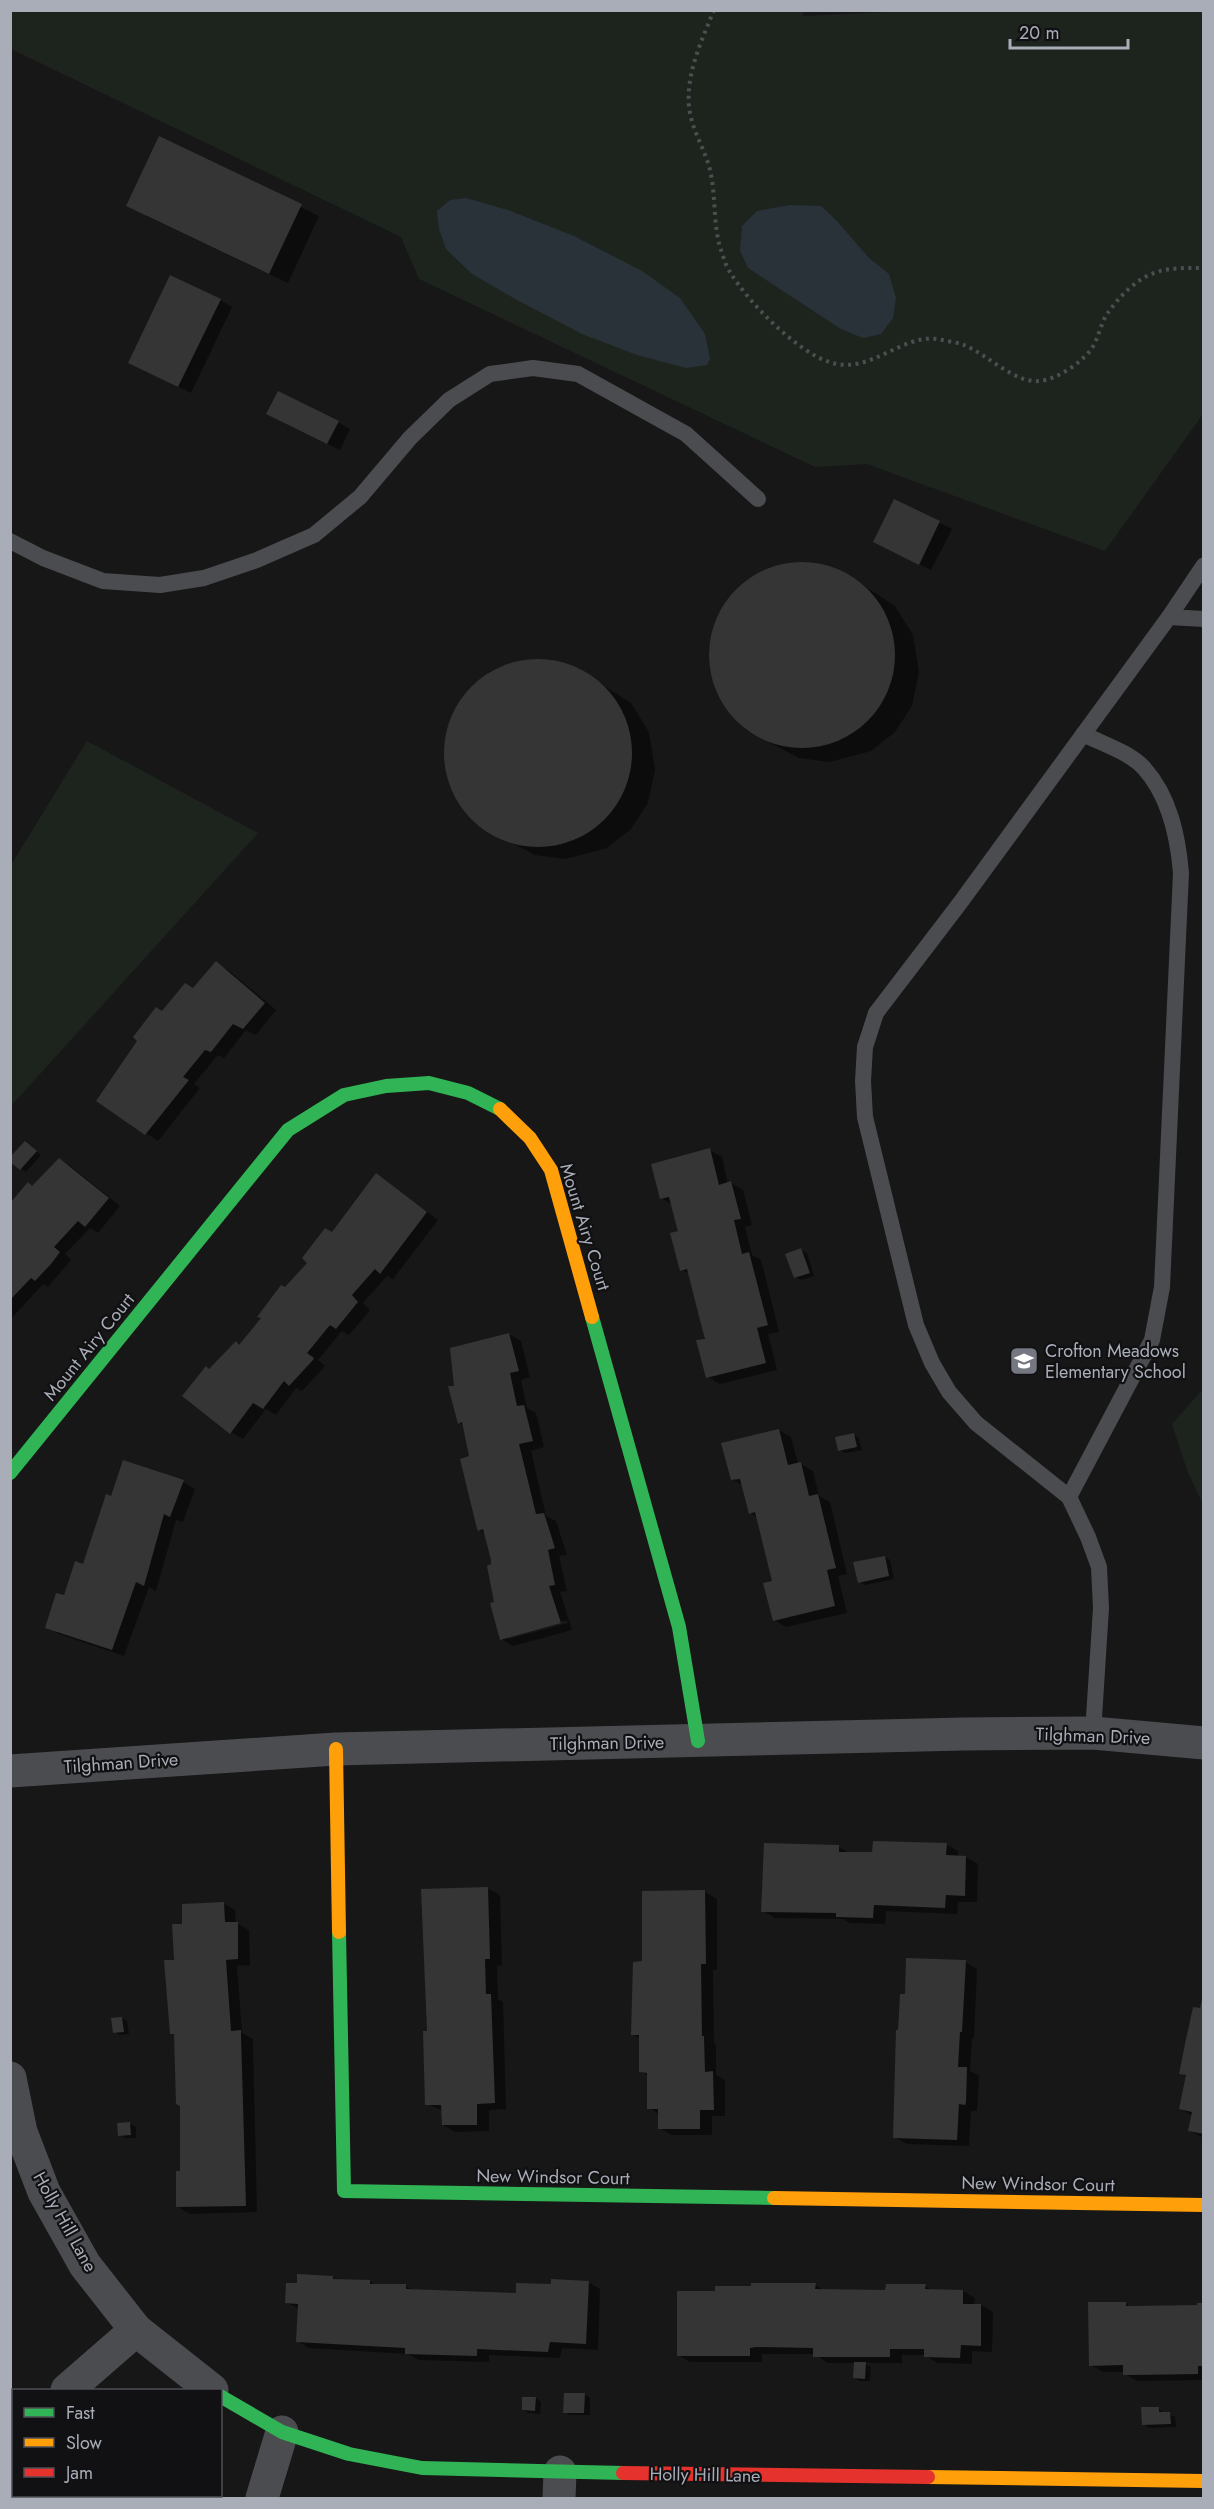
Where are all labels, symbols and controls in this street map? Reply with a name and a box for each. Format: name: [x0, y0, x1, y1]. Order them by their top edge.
scale bar: [1010, 12, 1128, 50]
text: 20 m: [1019, 20, 1059, 46]
street label: Mount Airy Court: [553, 1160, 617, 1294]
street label: Mount Airy Court: [37, 1287, 141, 1406]
place label: Crofton Meadows Elementary School: [1045, 1338, 1186, 1385]
school or university icon: Crofton Meadows Elementary School: [1008, 1345, 1040, 1377]
street label: Tilghman Drive: [1035, 1721, 1151, 1751]
street label: Tilghman Drive: [550, 1729, 664, 1757]
street label: Tilghman Drive: [63, 1746, 179, 1780]
street label: New Windsor Court: [476, 2163, 631, 2191]
street label: Holly Hill Lane: [27, 2167, 103, 2277]
street label: New Windsor Court: [961, 2170, 1116, 2198]
legend: [12, 2389, 222, 2497]
text: Fast: [66, 2400, 95, 2426]
text: Slow: [66, 2430, 103, 2456]
text: Jam: [64, 2460, 93, 2486]
street label: Holly Hill Lane: [649, 2461, 761, 2489]

